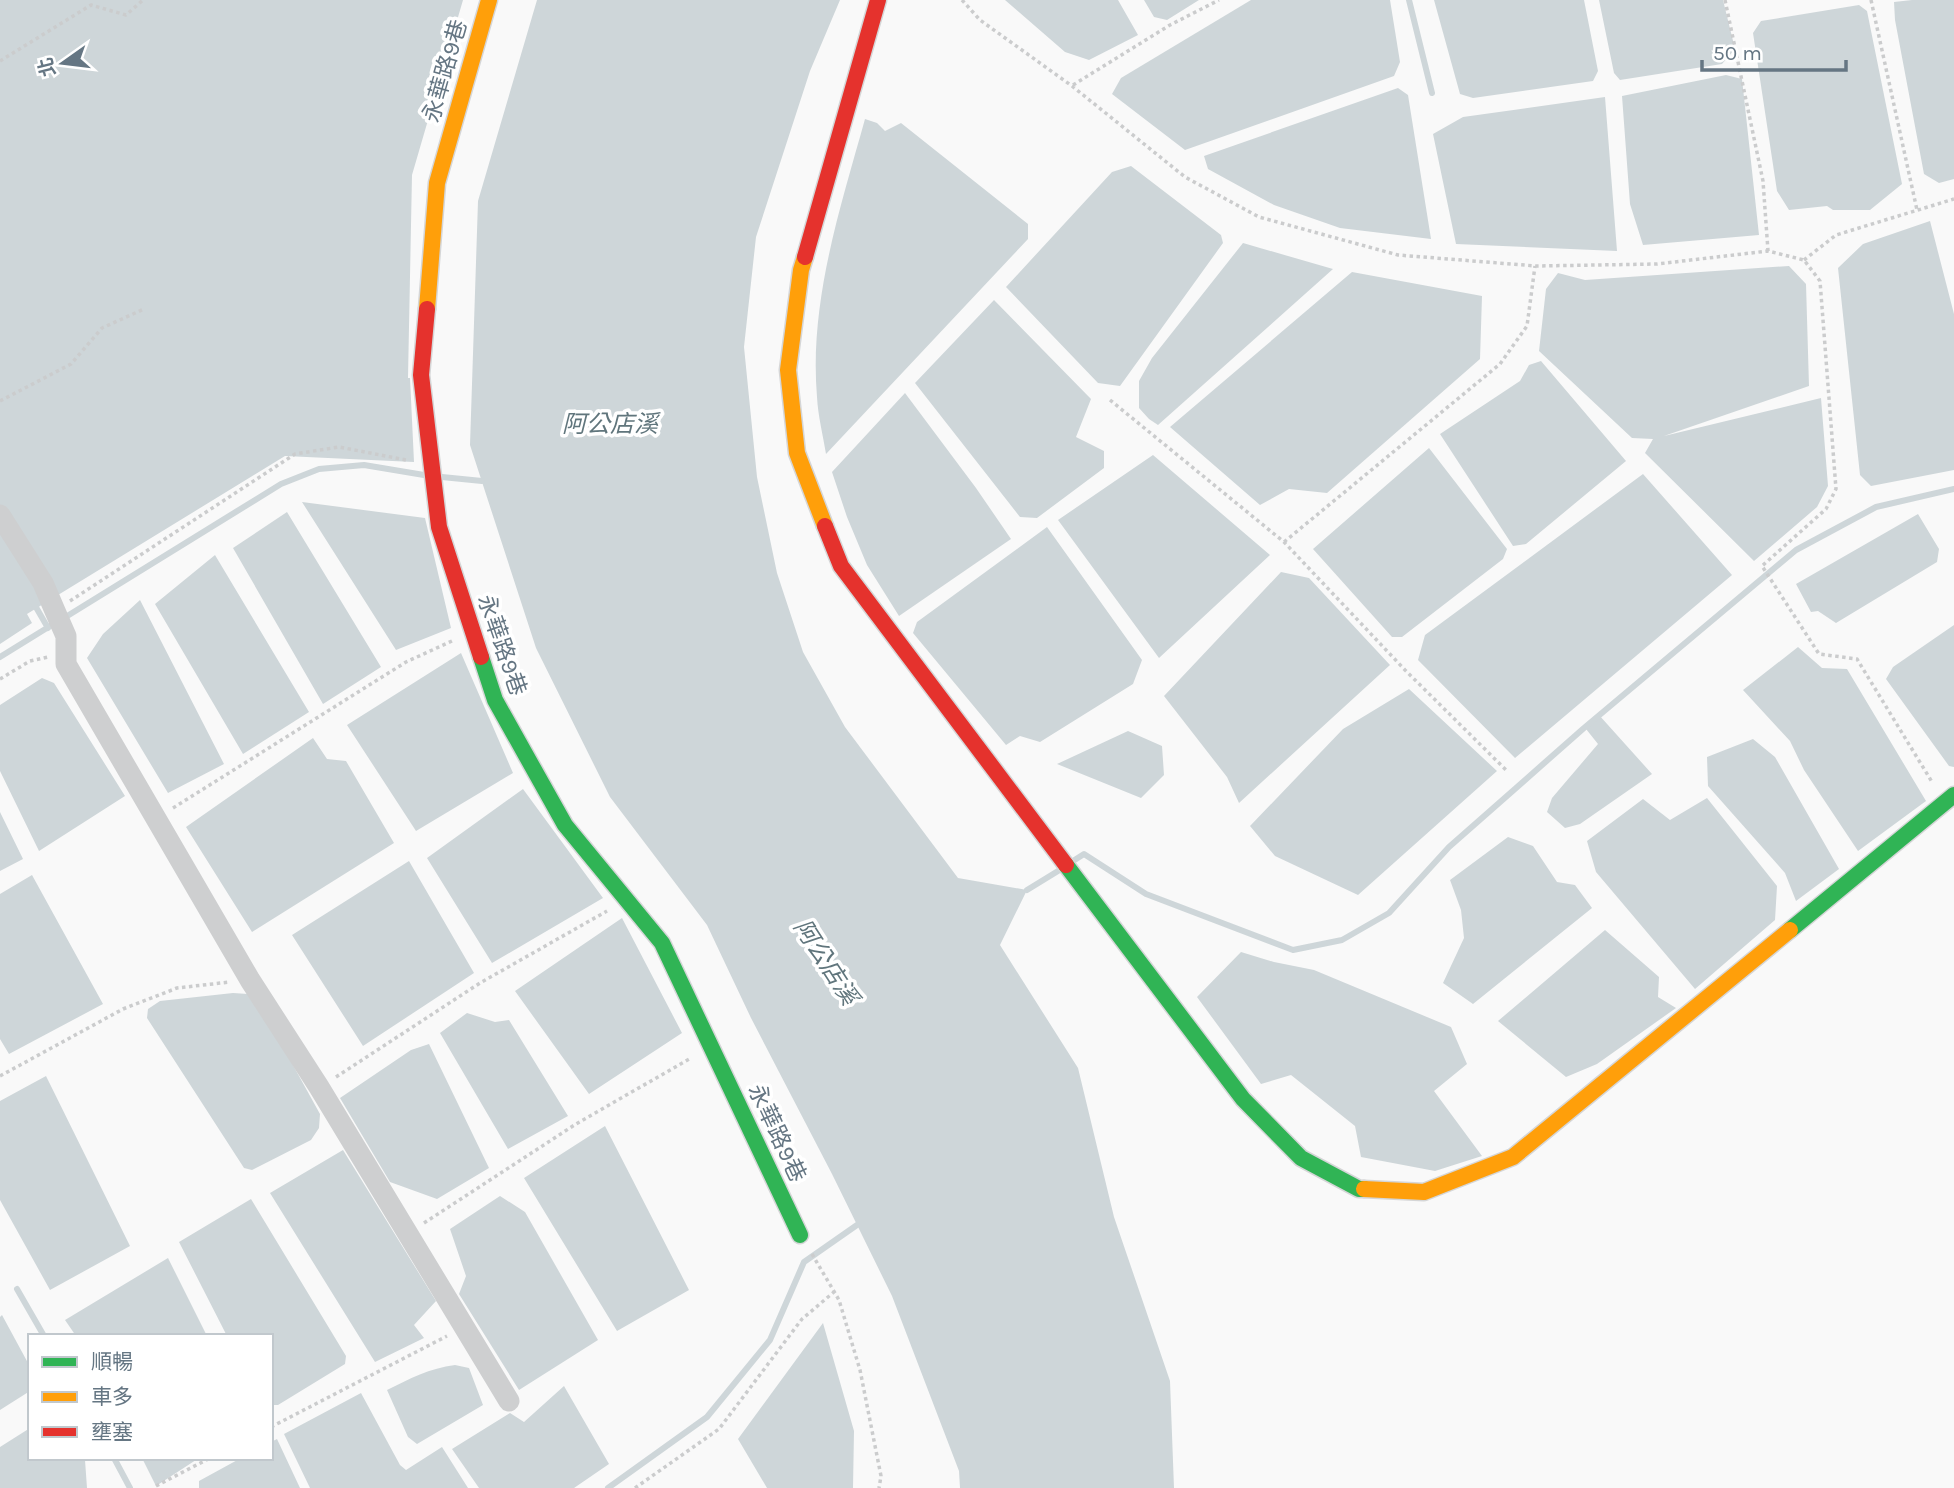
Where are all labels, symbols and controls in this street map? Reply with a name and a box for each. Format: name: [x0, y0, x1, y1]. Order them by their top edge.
street label: 永華路9巷: [418, 17, 472, 125]
north arrow: [28, 28, 98, 98]
scale bar: [1702, 28, 1846, 72]
text: 50 m: [1713, 41, 1762, 65]
text: 北: [35, 55, 60, 79]
water label: 阿公店溪: [562, 410, 661, 438]
street label: 永華路9巷: [472, 591, 532, 699]
water label: 阿公店溪: [788, 914, 866, 1012]
street label: 永華路9巷: [743, 1080, 811, 1186]
legend: [28, 1334, 273, 1460]
text: 順暢: [91, 1350, 133, 1374]
text: 車多: [91, 1385, 133, 1409]
text: 壅塞: [91, 1420, 133, 1444]

